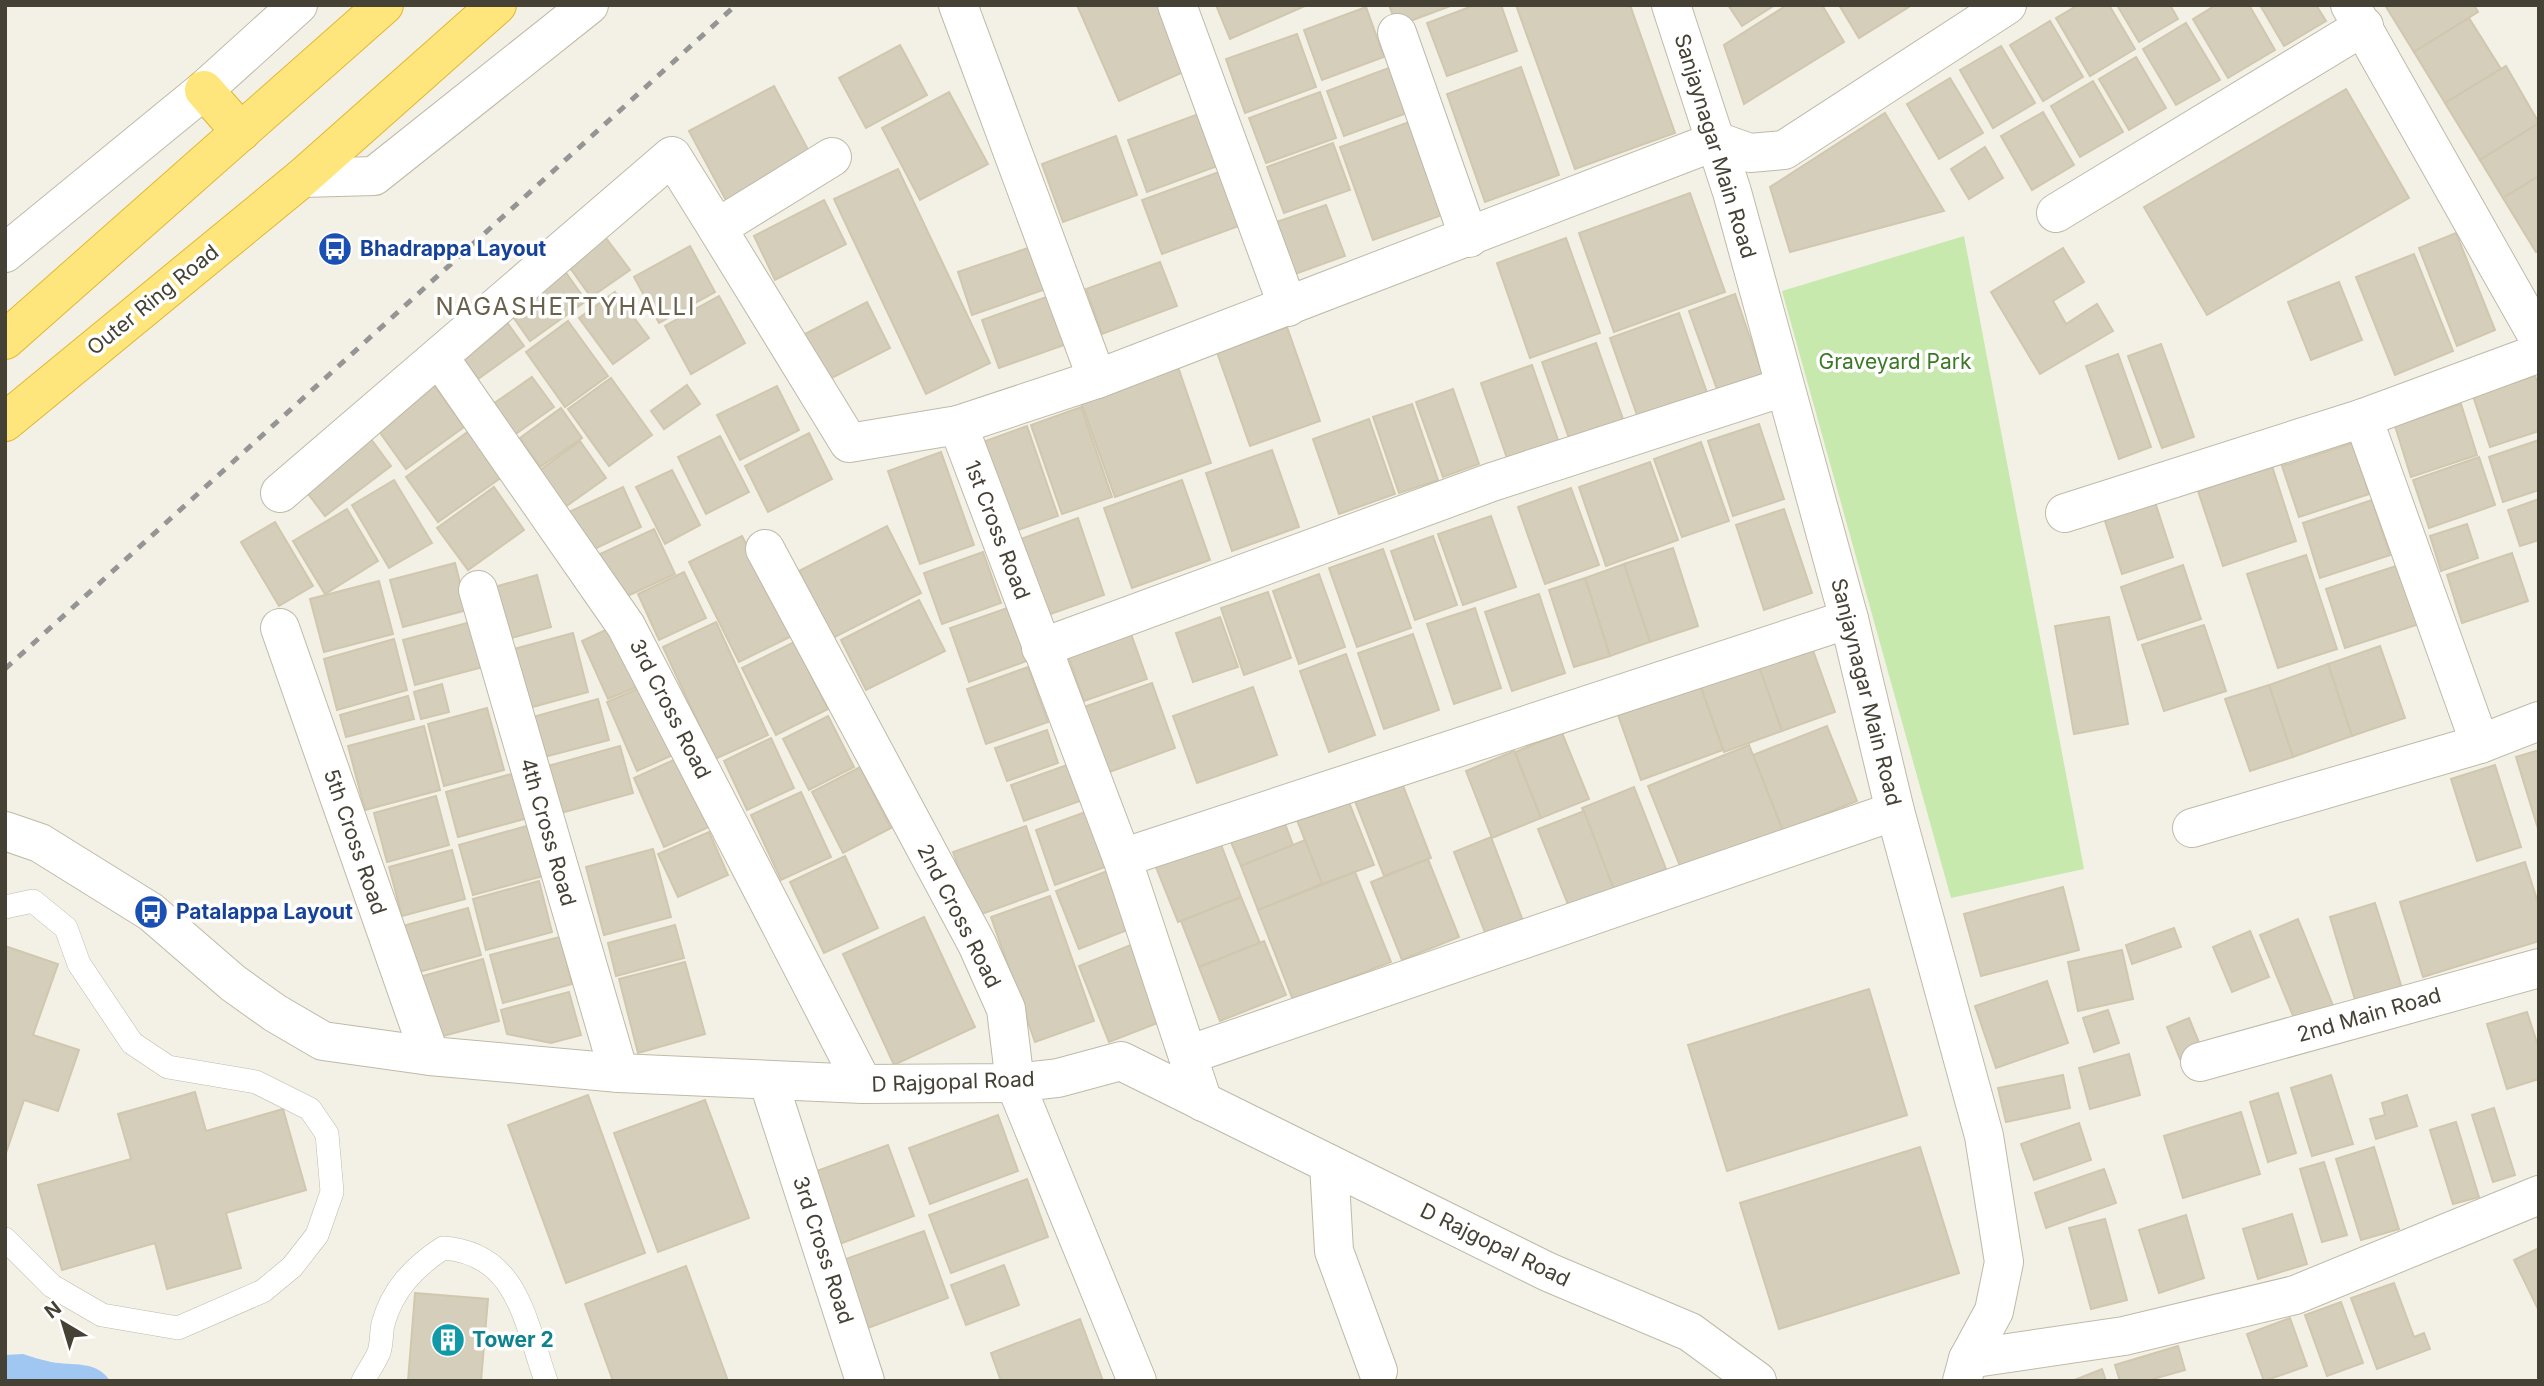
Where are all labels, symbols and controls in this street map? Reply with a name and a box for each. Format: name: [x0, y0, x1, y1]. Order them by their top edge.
street label: Sanjaynagar Main Road: [1669, 31, 1762, 261]
bus stop icon: Bhadrappa Layout: [316, 230, 354, 268]
place label: Bhadrappa Layout: [360, 236, 547, 261]
street label: Outer Ring Road: [82, 239, 223, 360]
district label: NAGASHETTYHALLI: [435, 292, 697, 321]
park label: Graveyard Park: [1818, 349, 1972, 374]
street label: 1st Cross Road: [960, 457, 1035, 603]
street label: Sanjaynagar Main Road: [1826, 576, 1907, 808]
street label: 3rd Cross Road: [624, 635, 716, 783]
street label: 4th Cross Road: [515, 755, 582, 909]
street label: 5th Cross Road: [319, 766, 392, 918]
street label: 2nd Cross Road: [912, 840, 1006, 992]
bus stop icon: Patalappa Layout: [132, 893, 170, 931]
place label: Patalappa Layout: [176, 899, 353, 924]
street label: 2nd Main Road: [2294, 982, 2444, 1047]
street label: D Rajgopal Road: [871, 1066, 1035, 1097]
street label: 3rd Cross Road: [788, 1173, 859, 1327]
street label: D Rajgopal Road: [1416, 1198, 1574, 1292]
north arrow: [28, 1288, 98, 1358]
text: N: [40, 1296, 66, 1324]
building icon: Tower 2: [429, 1321, 467, 1359]
place label: Tower 2: [472, 1327, 554, 1352]

